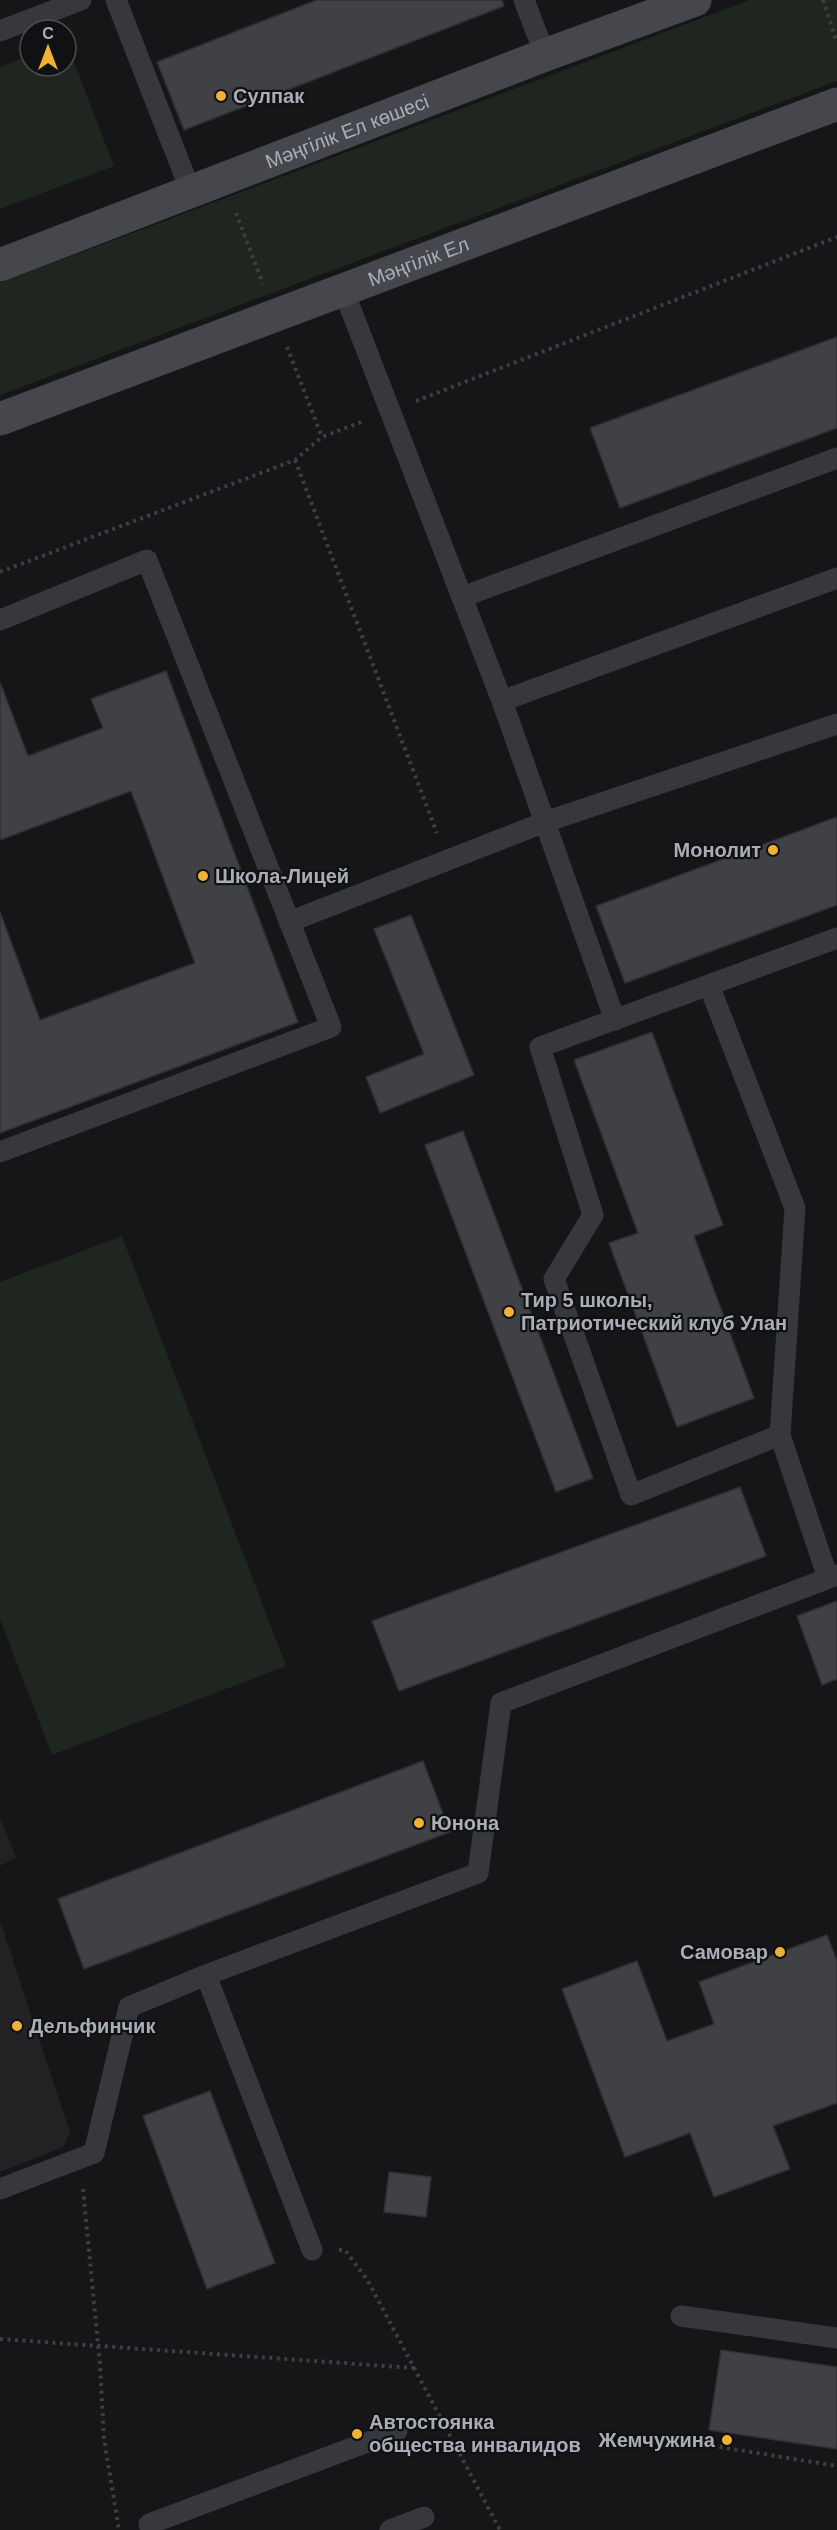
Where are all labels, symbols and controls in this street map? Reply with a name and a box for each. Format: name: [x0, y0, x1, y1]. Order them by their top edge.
north arrow: [18, 18, 78, 78]
text: С: [42, 25, 54, 42]
place label: Сулпак: [233, 85, 305, 107]
marker: Сулпак: [214, 89, 228, 103]
street label: Мәңгілік Ел көшесі: [262, 90, 432, 173]
street label: Мәңгілік Ел: [365, 233, 472, 291]
place label: Монолит: [674, 839, 761, 861]
marker: Монолит: [766, 843, 780, 857]
place label: Школа-Лицей: [215, 865, 349, 887]
marker: Школа-Лицей: [196, 869, 210, 883]
place label: Тир 5 школы, Патриотический клуб Улан: [521, 1289, 787, 1334]
marker: Тир 5 школы, Патриотический клуб Улан: [502, 1305, 516, 1319]
place label: Юнона: [431, 1812, 500, 1834]
marker: Юнона: [412, 1816, 426, 1830]
place label: Самовар: [680, 1941, 768, 1963]
marker: Самовар: [773, 1945, 787, 1959]
place label: Дельфинчик: [29, 2015, 156, 2037]
marker: Дельфинчик: [10, 2019, 24, 2033]
place label: Автостоянка общества инвалидов: [369, 2411, 581, 2456]
marker: Автостоянка общества инвалидов: [350, 2427, 364, 2441]
place label: Жемчужина: [598, 2429, 716, 2451]
marker: Жемчужина: [720, 2433, 734, 2447]

